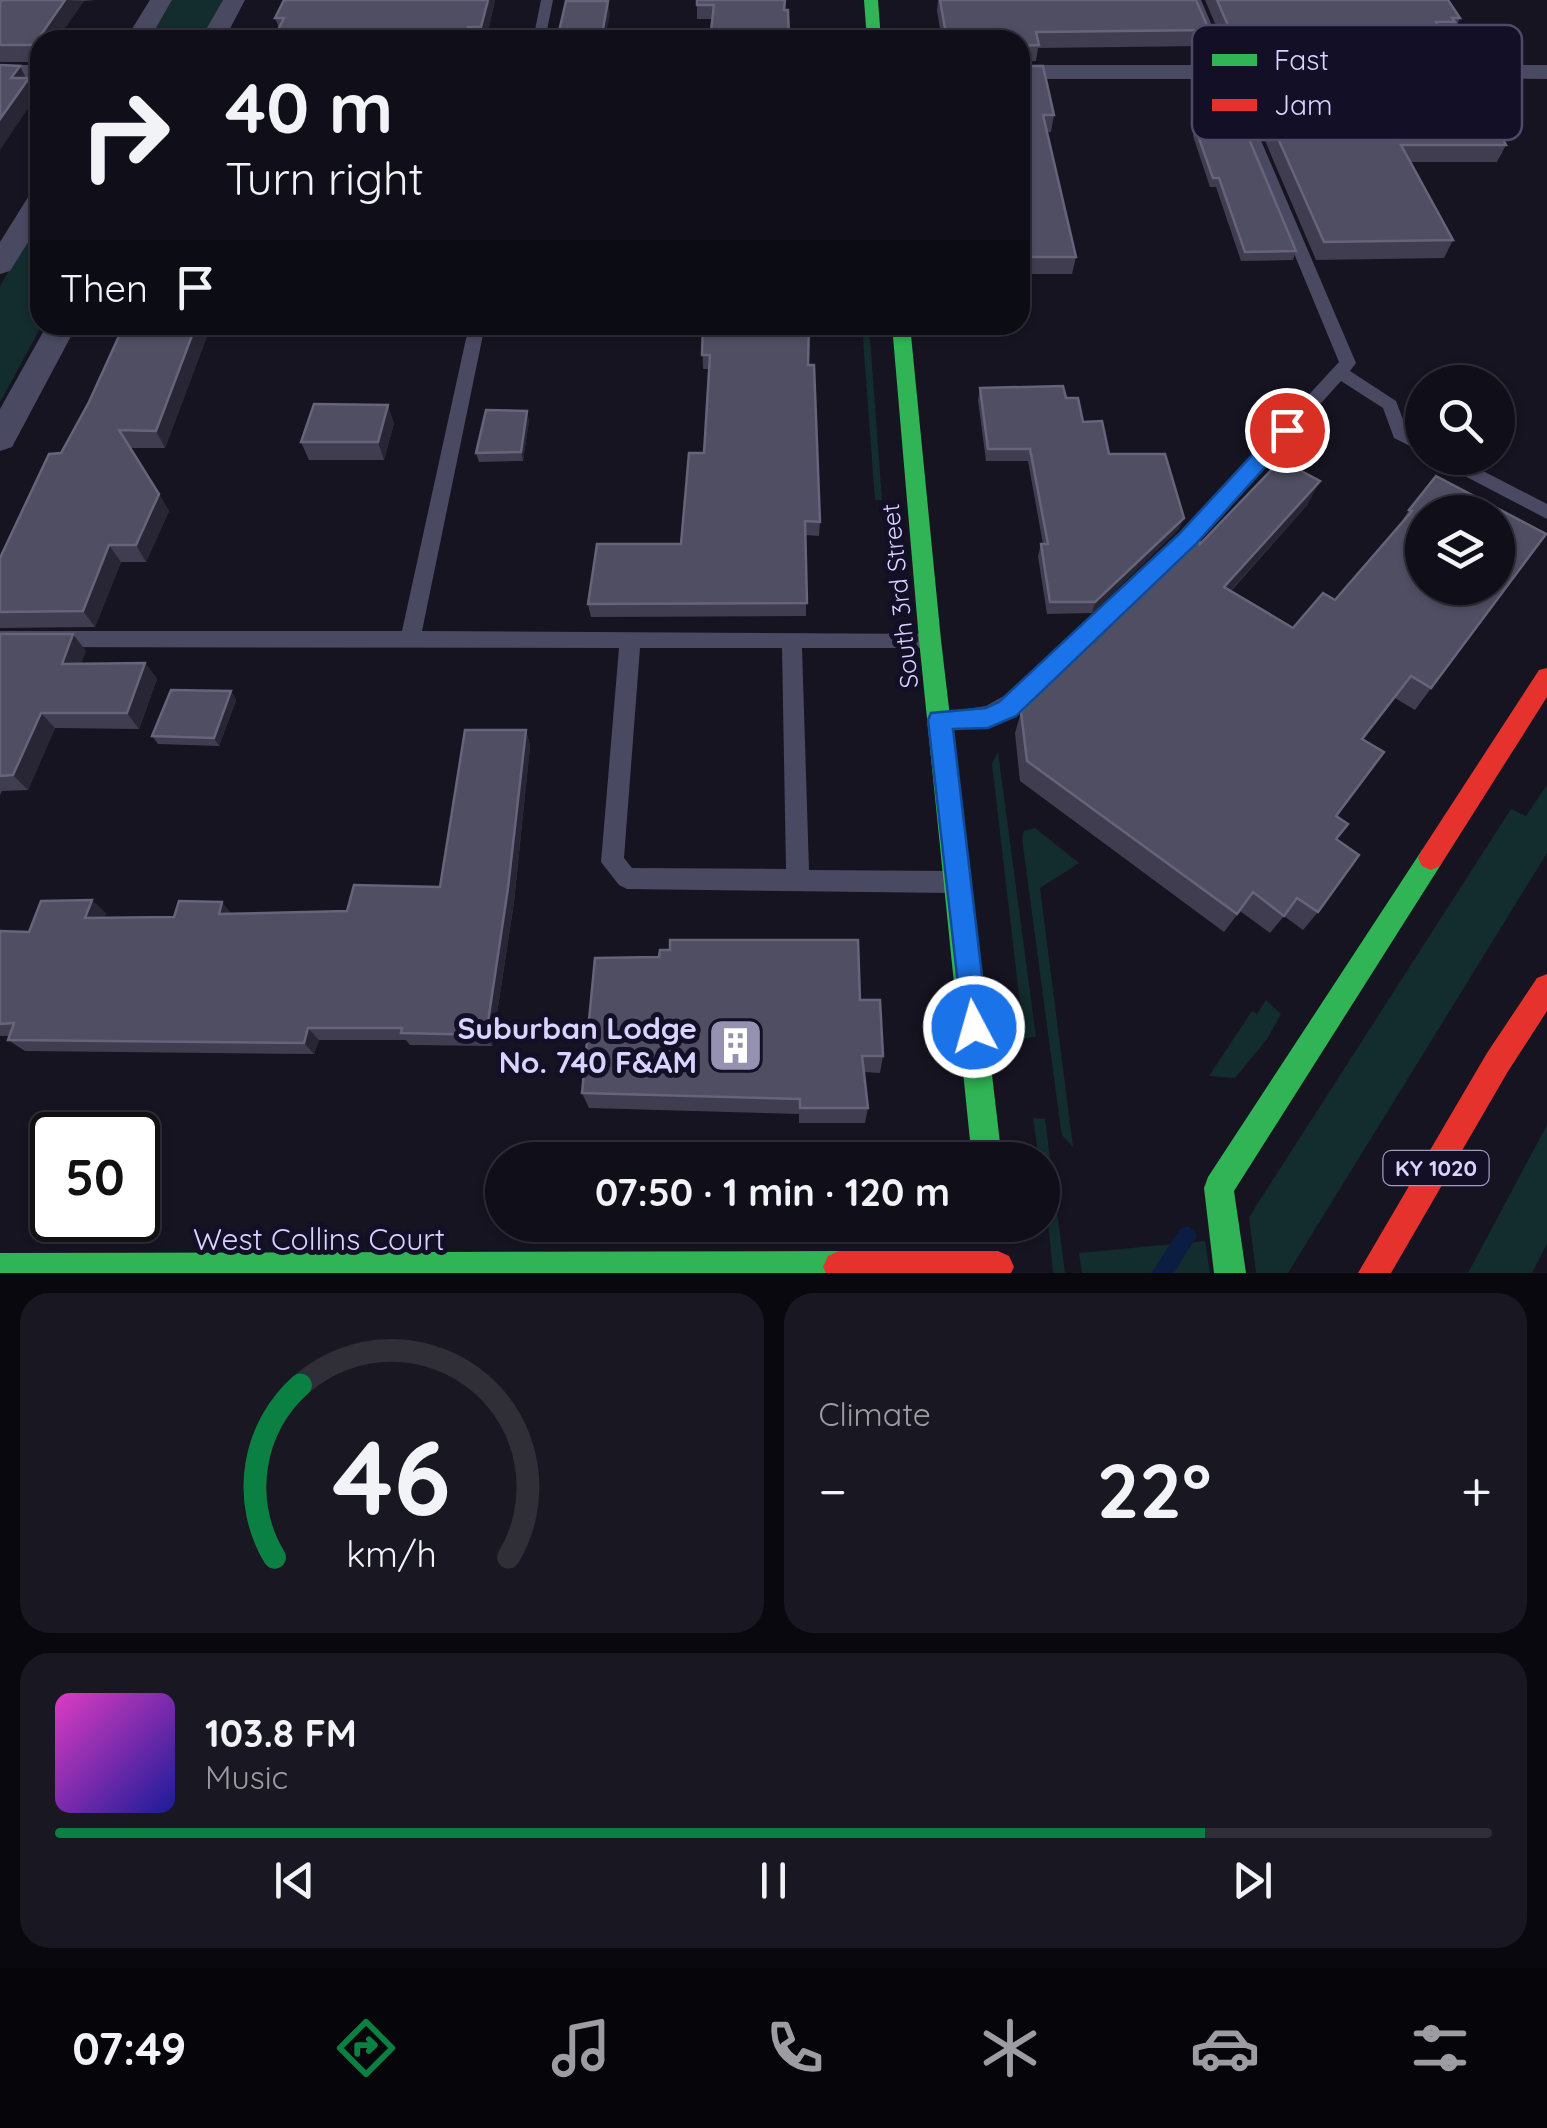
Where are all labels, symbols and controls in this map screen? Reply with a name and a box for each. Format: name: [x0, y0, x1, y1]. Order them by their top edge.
legend: [1192, 25, 1522, 140]
text: Fast: [1274, 42, 1329, 77]
text: 40 m: [225, 63, 393, 151]
icon: right: [60, 70, 190, 200]
text: Jam: [1274, 87, 1333, 122]
text: Turn right: [225, 150, 424, 206]
icon: arrive: [168, 260, 223, 315]
text: Then: [60, 264, 148, 312]
map controls: [1405, 365, 1515, 605]
button: search: [1405, 365, 1515, 475]
pin: [1245, 388, 1330, 473]
icon: arrive: [1260, 403, 1315, 458]
button: layers: [1405, 495, 1515, 605]
street label: South 3rd Street: [874, 502, 924, 690]
position arrow: [922, 975, 1026, 1079]
place label: Suburban Lodge No. 740 F&AM: [457, 1009, 697, 1081]
building icon: Suburban Lodge No. 740 F&AM: [706, 1015, 766, 1075]
speed limit sign: 50: [30, 1112, 160, 1242]
road number: KY 1020: [1384, 1151, 1488, 1185]
text: 07:50 · 1 min · 120 m: [595, 1168, 950, 1216]
street label: West Collins Court: [193, 1220, 445, 1258]
text: Climate: [819, 1394, 931, 1434]
text: 46: [332, 1411, 451, 1541]
text: 22°: [1097, 1443, 1211, 1537]
text: −: [819, 1456, 847, 1525]
text: +: [1461, 1456, 1492, 1525]
text: km/h: [346, 1531, 437, 1576]
text: 103.8 FM: [205, 1709, 357, 1757]
text: Music: [205, 1757, 288, 1797]
icon: previous: [267, 1853, 322, 1908]
icon: pause: [746, 1853, 801, 1908]
icon: next: [1225, 1853, 1280, 1908]
icon: directions: [331, 2013, 401, 2083]
icon: music: [546, 2013, 616, 2083]
icon: phone: [760, 2013, 830, 2083]
icon: climate: [975, 2013, 1045, 2083]
icon: car: [1190, 2013, 1260, 2083]
icon: filters: [1405, 2013, 1475, 2083]
text: 07:49: [72, 2020, 186, 2076]

